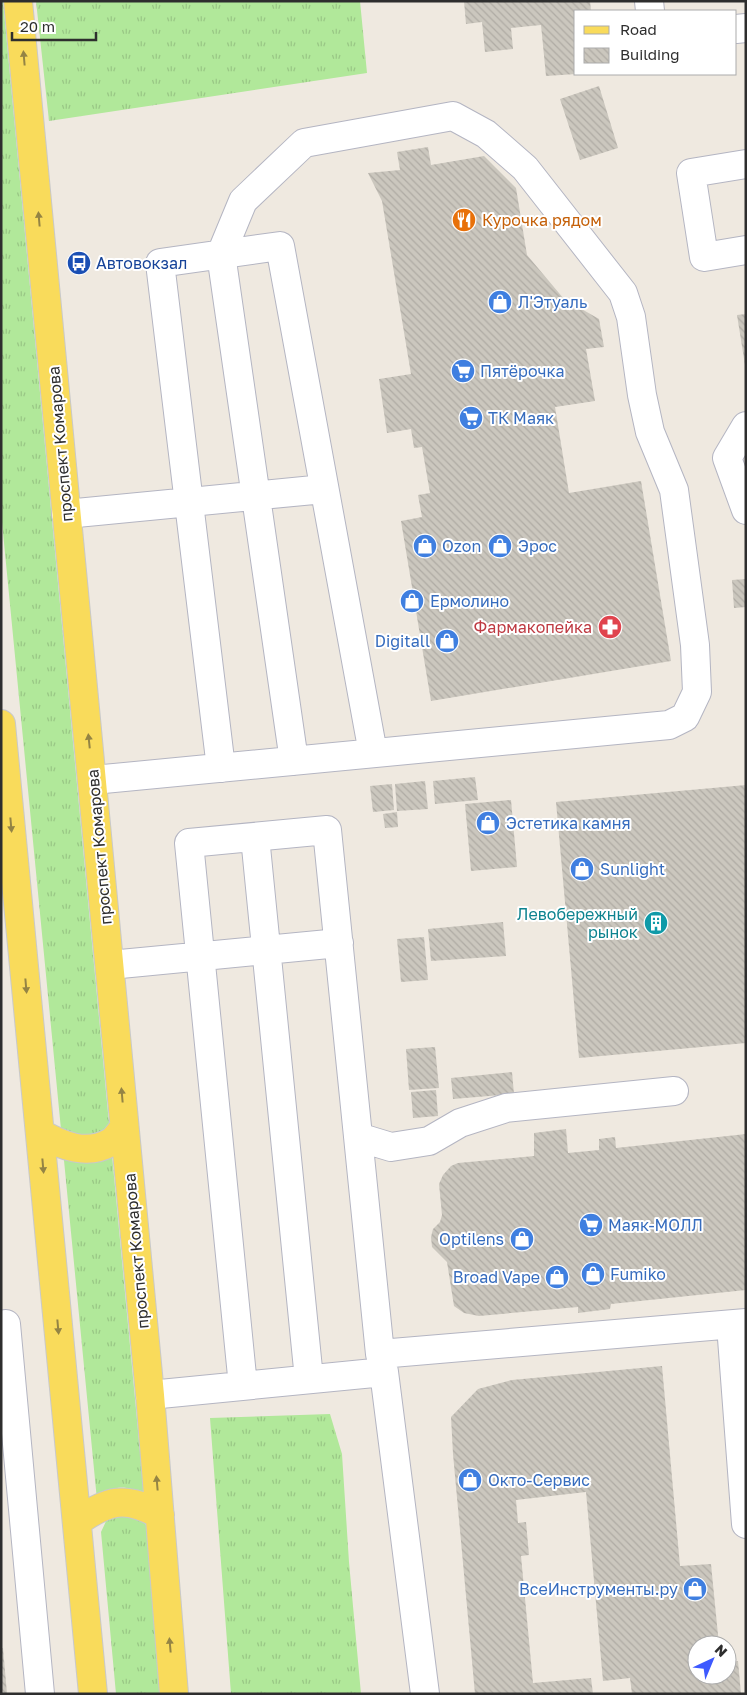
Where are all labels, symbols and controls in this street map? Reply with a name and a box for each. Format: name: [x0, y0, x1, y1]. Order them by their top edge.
scale bar: [12, 10, 96, 42]
legend: [574, 10, 737, 75]
text: 20 m: [20, 17, 55, 35]
text: Road: [620, 20, 657, 38]
text: Building: [620, 45, 680, 63]
one-way arrow: [20, 49, 28, 65]
restaurant icon: Курочка рядом: [451, 207, 477, 233]
place label: Курочка рядом: [482, 210, 602, 230]
one-way arrow: [35, 211, 43, 227]
bus stop icon: Автовокзал: [66, 250, 92, 276]
place label: Автовокзал: [96, 253, 187, 273]
shop icon: Л'Этуаль: [487, 289, 513, 315]
place label: Л'Этуаль: [518, 292, 587, 312]
supermarket icon: Пятёрочка: [450, 358, 476, 384]
place label: Пятёрочка: [480, 361, 564, 381]
street label: проспект Комарова: [43, 365, 77, 523]
supermarket icon: ТК Маяк: [458, 405, 484, 431]
place label: ТК Маяк: [488, 408, 554, 428]
shop icon: Ozon: [412, 533, 438, 559]
shop icon: Эрос: [487, 533, 513, 559]
place label: Ozon: [442, 536, 481, 556]
place label: Эрос: [518, 536, 557, 556]
shop icon: Ермолино: [399, 588, 425, 614]
place label: Ермолино: [430, 591, 509, 611]
pharmacy icon: Фармакопейка: [597, 614, 623, 640]
place label: Фармакопейка: [474, 617, 592, 637]
shop icon: Digitall: [434, 628, 460, 654]
place label: Digitall: [375, 631, 430, 651]
one-way arrow: [85, 733, 93, 749]
street label: проспект Комарова: [82, 768, 116, 926]
shop icon: Эстетика камня: [475, 810, 501, 836]
place label: Эстетика камня: [506, 813, 631, 833]
one-way arrow: [7, 817, 15, 833]
shop icon: Sunlight: [569, 856, 595, 882]
place label: Sunlight: [600, 859, 665, 879]
place label: Левобережный рынок: [517, 904, 638, 942]
building icon: Левобережный рынок: [643, 910, 669, 936]
one-way arrow: [22, 979, 30, 995]
one-way arrow: [117, 1087, 125, 1103]
one-way arrow: [39, 1158, 47, 1174]
street label: проспект Комарова: [119, 1172, 153, 1330]
supermarket icon: Маяк-МОЛЛ: [578, 1212, 604, 1238]
place label: Маяк-МОЛЛ: [608, 1215, 703, 1235]
shop icon: Optilens: [509, 1226, 535, 1252]
place label: Optilens: [439, 1229, 504, 1249]
shop icon: Fumiko: [580, 1261, 606, 1287]
shop icon: Broad Vape: [544, 1264, 570, 1290]
place label: Fumiko: [610, 1264, 666, 1284]
place label: Broad Vape: [453, 1267, 540, 1287]
one-way arrow: [54, 1320, 62, 1336]
shop icon: Окто-Сервис: [457, 1467, 483, 1493]
place label: Окто-Сервис: [488, 1470, 590, 1490]
one-way arrow: [153, 1475, 161, 1491]
shop icon: ВсеИнструменты.ру: [682, 1576, 708, 1602]
place label: ВсеИнструменты.ру: [519, 1579, 678, 1599]
north arrow: [687, 1635, 737, 1685]
one-way arrow: [166, 1637, 174, 1653]
text: N: [712, 1640, 731, 1660]

